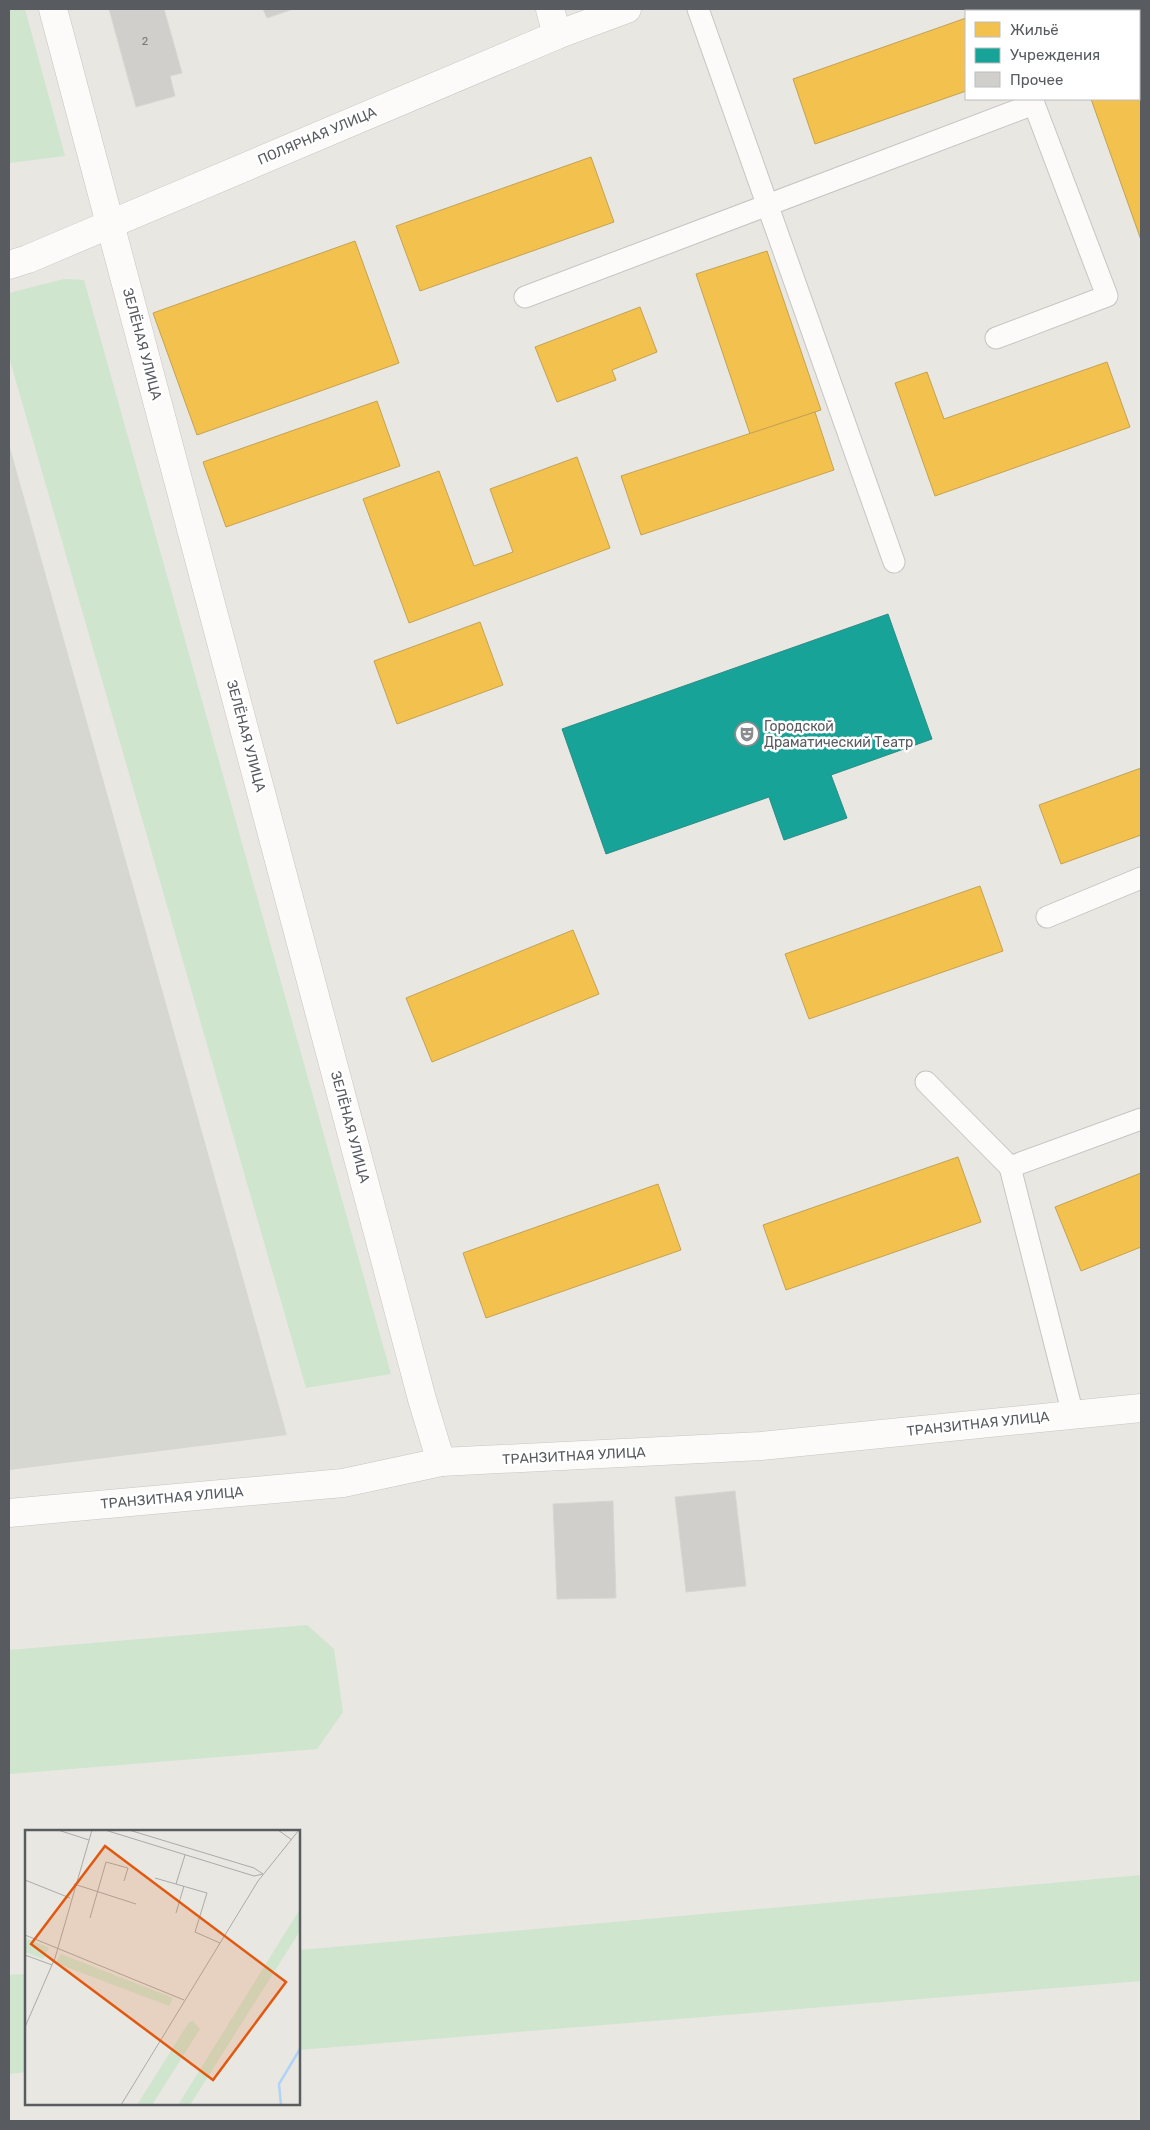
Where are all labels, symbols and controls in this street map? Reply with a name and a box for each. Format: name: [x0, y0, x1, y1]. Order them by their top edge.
legend: [965, 10, 1140, 100]
text: Жильё: [1010, 21, 1059, 39]
house number: 2: [142, 35, 148, 48]
text: Учреждения: [1010, 46, 1100, 64]
text: Прочее: [1010, 71, 1063, 89]
street label: ПОЛЯРНАЯ УЛИЦА: [255, 103, 379, 169]
street label: ЗЕЛЁНАЯ УЛИЦА: [119, 286, 166, 402]
street label: ЗЕЛЁНАЯ УЛИЦА: [223, 678, 270, 794]
place label: Городской Драматический Театр: [764, 718, 913, 751]
theatre icon: Городской Драматический Театр: [734, 721, 760, 747]
street label: ЗЕЛЁНАЯ УЛИЦА: [327, 1069, 374, 1185]
street label: ТРАНЗИТНАЯ УЛИЦА: [906, 1408, 1051, 1440]
street label: ТРАНЗИТНАЯ УЛИЦА: [502, 1444, 647, 1468]
street label: ТРАНЗИТНАЯ УЛИЦА: [100, 1483, 245, 1513]
inset map: [25, 1830, 300, 2105]

